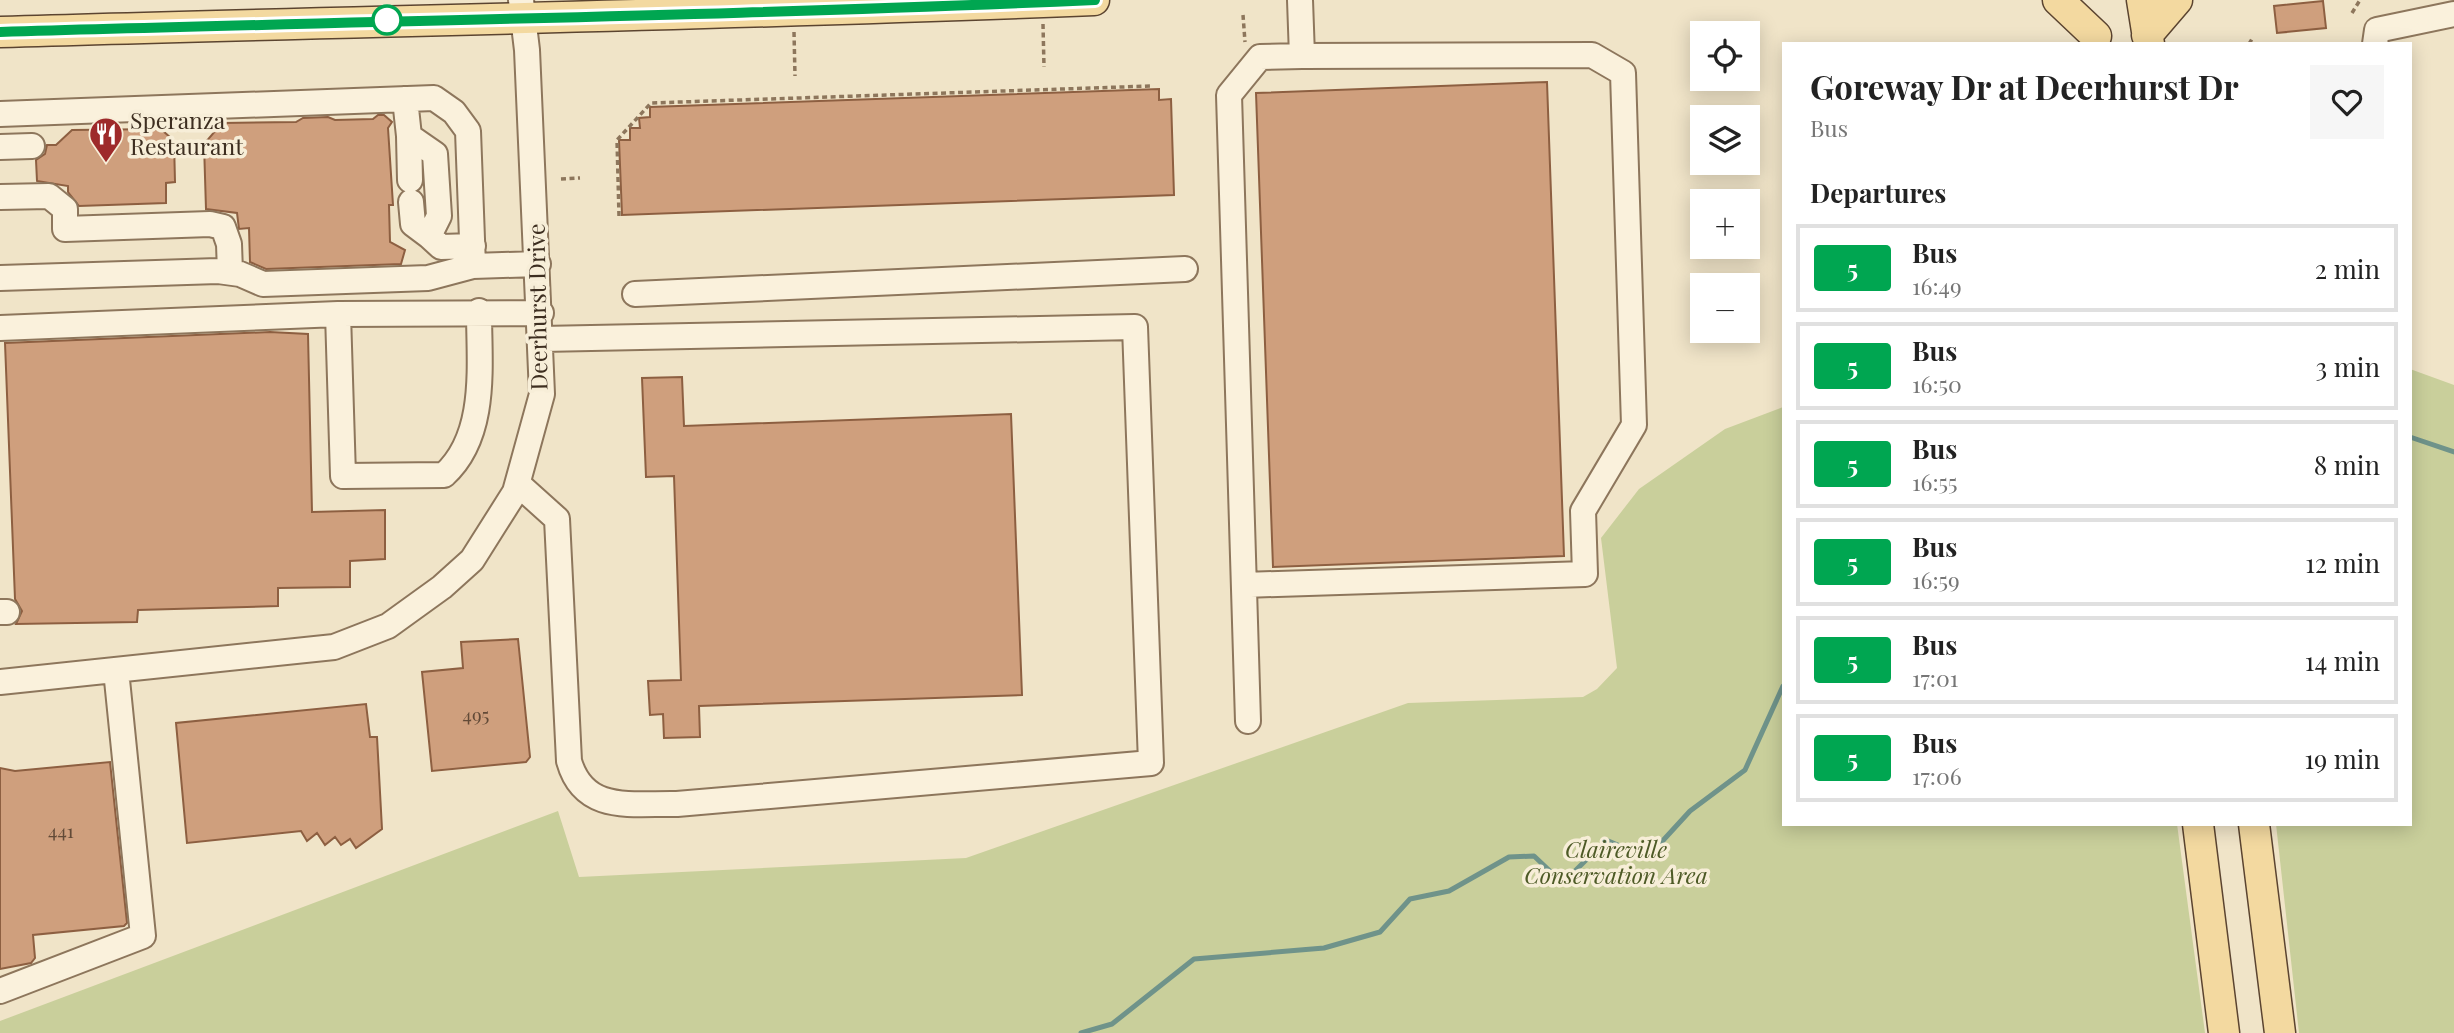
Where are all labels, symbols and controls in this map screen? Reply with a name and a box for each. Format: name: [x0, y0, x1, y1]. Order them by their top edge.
unlabelled marker: [372, 5, 402, 35]
map controls: [1690, 21, 1760, 343]
button: locate: [1690, 21, 1760, 91]
text: Goreway Dr at Deerhurst Dr: [1810, 64, 2239, 108]
button: heart: [2310, 65, 2384, 139]
place label: Speranza Restaurant: [130, 104, 244, 161]
button: layers: [1690, 105, 1760, 175]
text: Bus: [1810, 112, 1848, 143]
restaurant icon: Speranza Restaurant: [87, 115, 125, 164]
text: Departures: [1810, 175, 1946, 210]
button: +: [1690, 189, 1760, 259]
street label: Deerhurst Drive: [520, 223, 553, 391]
text: Bus: [1912, 235, 1957, 270]
text: 2 min: [2315, 251, 2380, 286]
text: 5: [1847, 252, 1858, 284]
text: 16:49: [1912, 270, 1962, 301]
button: −: [1690, 273, 1760, 343]
text: Bus: [1912, 333, 1957, 368]
text: 3 min: [2316, 349, 2380, 384]
text: 5: [1847, 350, 1858, 382]
text: 16:50: [1912, 368, 1962, 399]
text: Bus: [1912, 431, 1957, 466]
text: 8 min: [2314, 447, 2380, 482]
text: 5: [1847, 448, 1858, 480]
text: 16:55: [1912, 466, 1958, 497]
text: Bus: [1912, 529, 1957, 564]
text: 12 min: [2305, 545, 2380, 580]
text: 5: [1847, 546, 1858, 578]
text: 16:59: [1912, 564, 1960, 595]
text: Bus: [1912, 627, 1957, 662]
text: 14 min: [2305, 643, 2380, 678]
text: 5: [1847, 644, 1858, 676]
text: 17:01: [1912, 662, 1958, 693]
house number: 495: [463, 701, 490, 727]
text: Bus: [1912, 725, 1957, 760]
text: 19 min: [2304, 741, 2380, 776]
text: 5: [1847, 742, 1858, 774]
text: 17:06: [1912, 760, 1962, 791]
house number: 441: [48, 817, 74, 843]
park label: Claireville Conservation Area: [1524, 833, 1708, 890]

